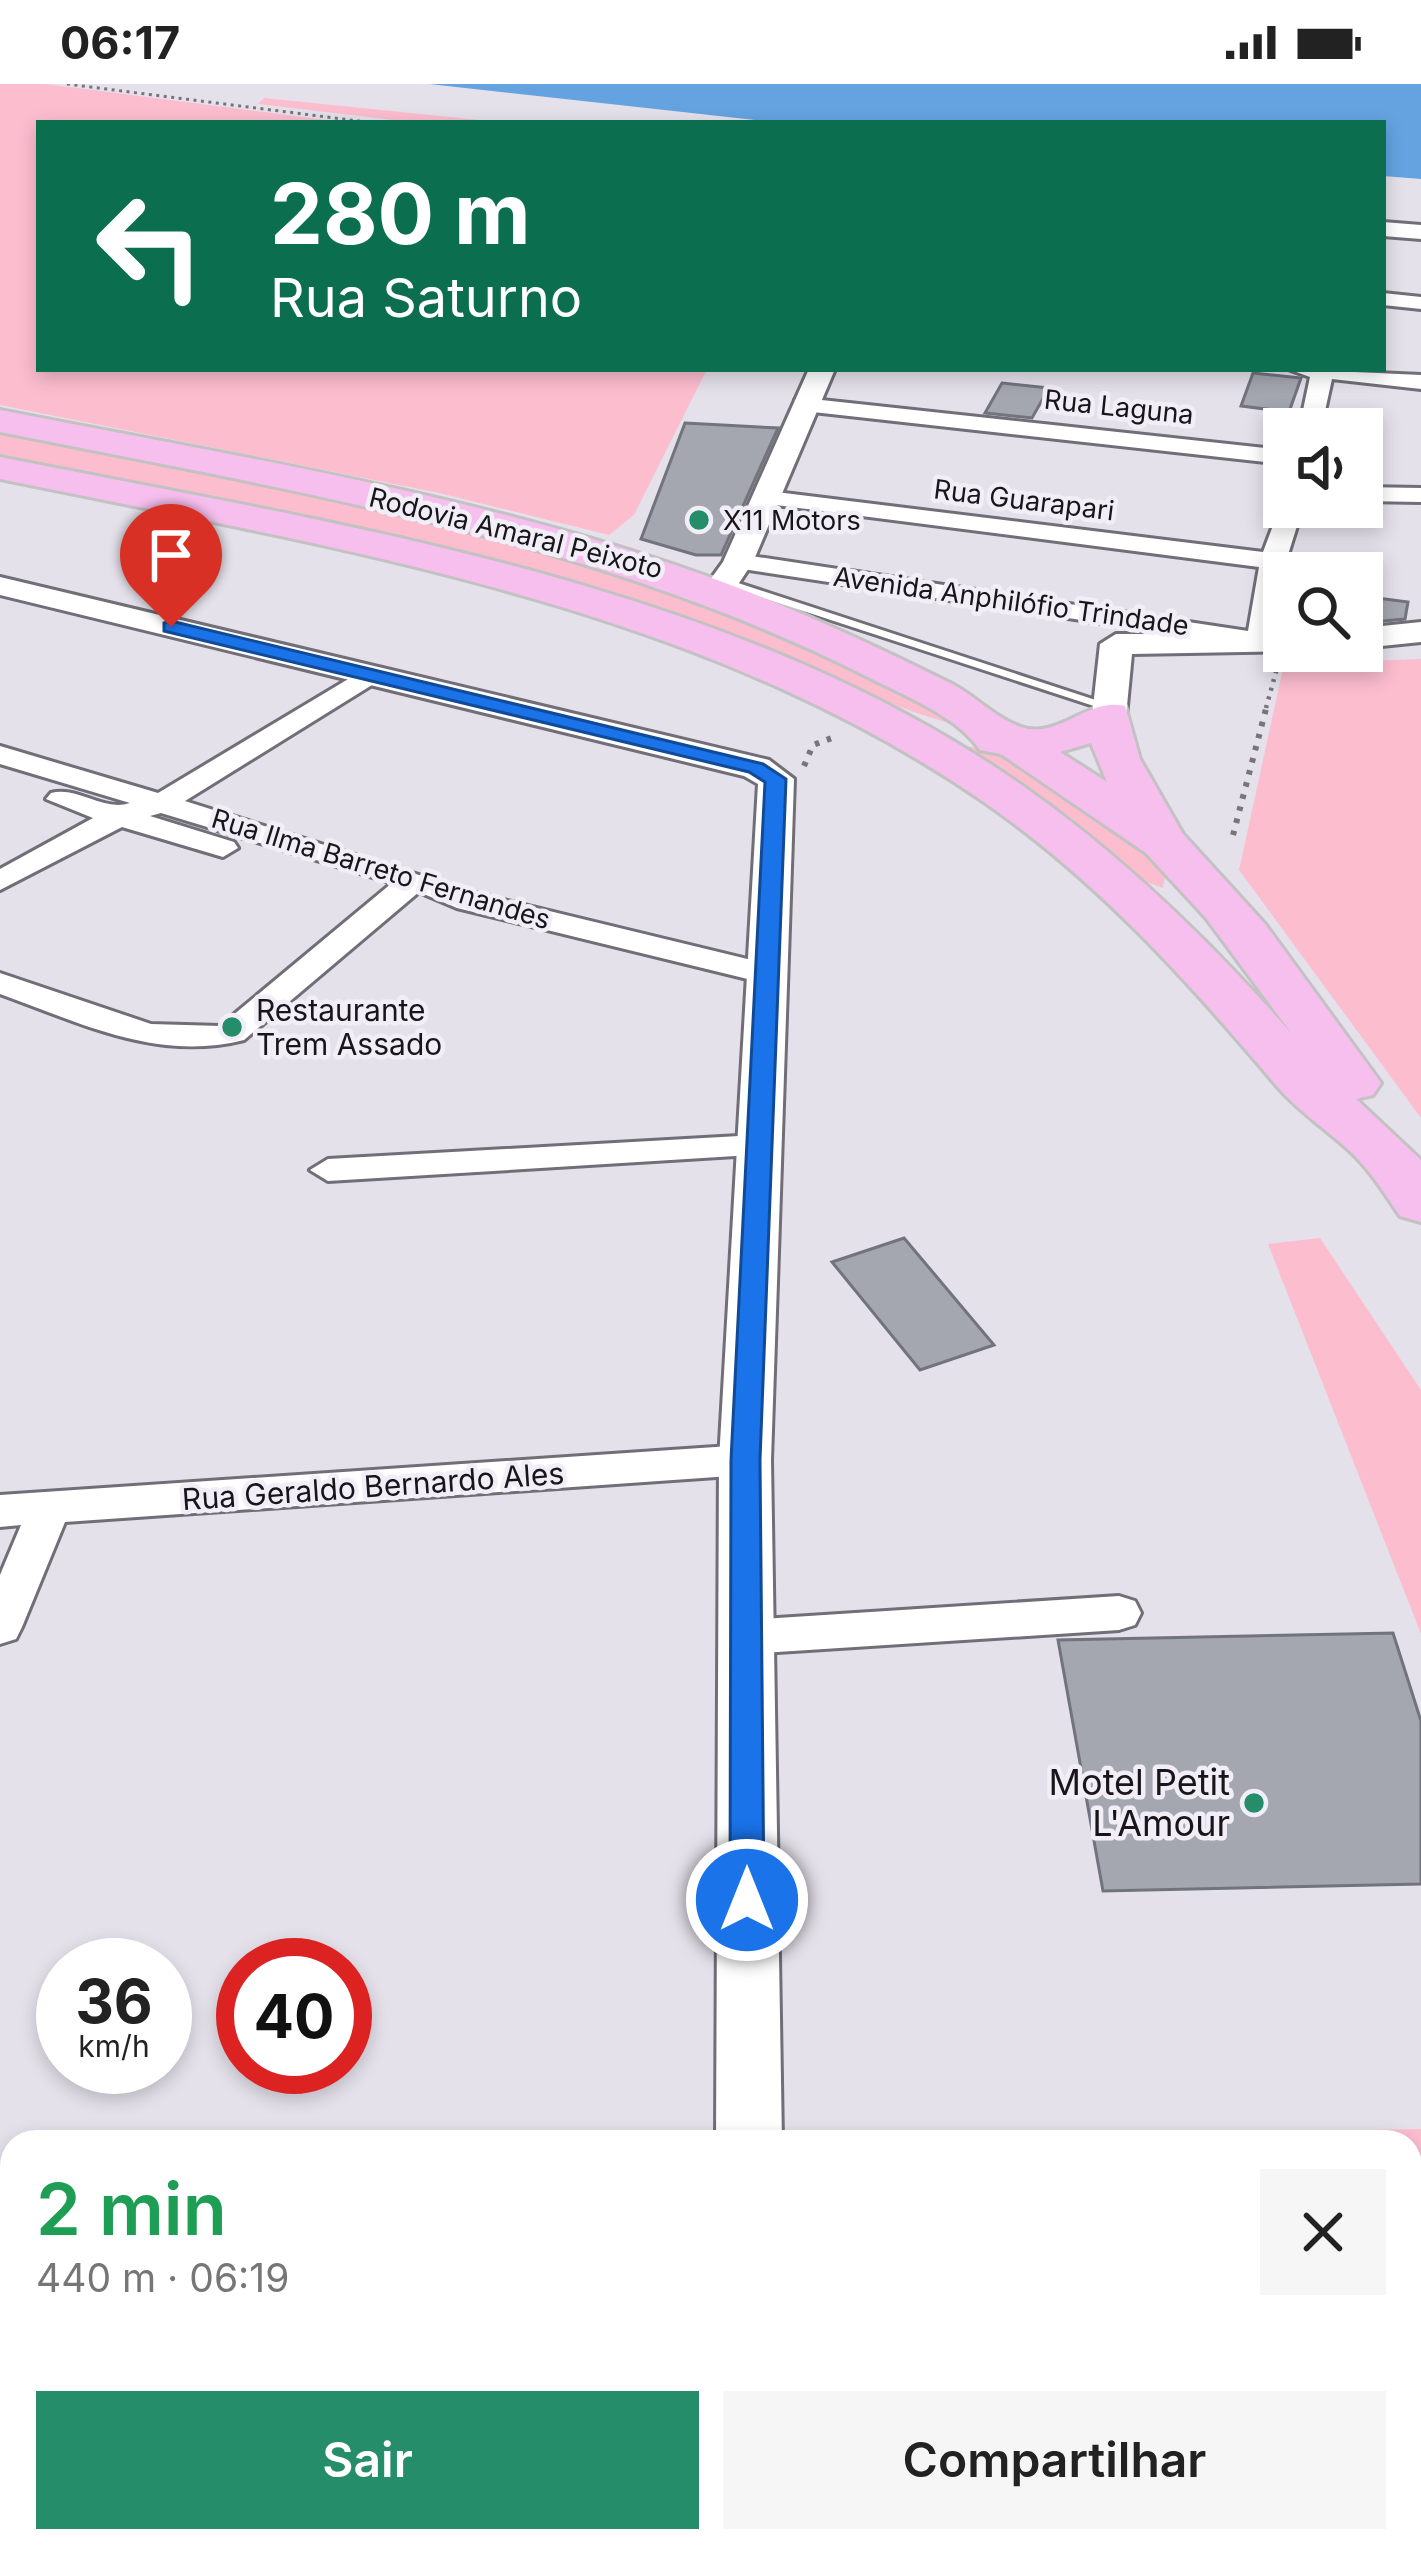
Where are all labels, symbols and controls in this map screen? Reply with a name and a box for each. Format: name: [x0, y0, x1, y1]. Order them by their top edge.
text: 06:17: [60, 15, 180, 70]
text: 280 m: [270, 163, 531, 264]
icon: left: [72, 168, 228, 324]
text: Rua Saturno: [270, 265, 582, 330]
street label: Rua Laguna: [1043, 383, 1195, 431]
map controls: [1263, 408, 1383, 672]
button: sound: [1263, 408, 1383, 528]
street label: Rua Guarapari: [932, 473, 1116, 527]
street label: Rodovia Amaral Peixoto: [366, 481, 666, 585]
pin: [120, 504, 222, 627]
place label: X11 Motors: [723, 504, 861, 537]
marker: X11 Motors: [686, 507, 712, 533]
icon: arrive: [138, 522, 204, 588]
button: search: [1263, 552, 1383, 672]
street label: Avenida Anphilófio Trindade: [831, 560, 1191, 642]
street label: Rua Ilma Barreto Fernandes: [208, 802, 554, 936]
place label: Restaurante Trem Assado: [256, 992, 442, 1062]
marker: Restaurante Trem Assado: [219, 1014, 245, 1040]
street label: Rua Geraldo Bernardo Ales: [181, 1455, 565, 1517]
place label: Motel Petit L'Amour: [1049, 1760, 1230, 1845]
marker: Motel Petit L'Amour: [1241, 1790, 1267, 1816]
position arrow: [684, 1837, 810, 1963]
speed limit sign: 40: [216, 1938, 372, 2094]
text: 36: [75, 1965, 153, 2037]
text: km/h: [78, 2028, 150, 2064]
text: 2 min: [36, 2165, 227, 2252]
button: close: [1260, 2169, 1386, 2295]
text: 440 m · 06:19: [36, 2254, 289, 2301]
button: Sair: [36, 2391, 699, 2529]
button: Compartilhar: [723, 2391, 1386, 2529]

